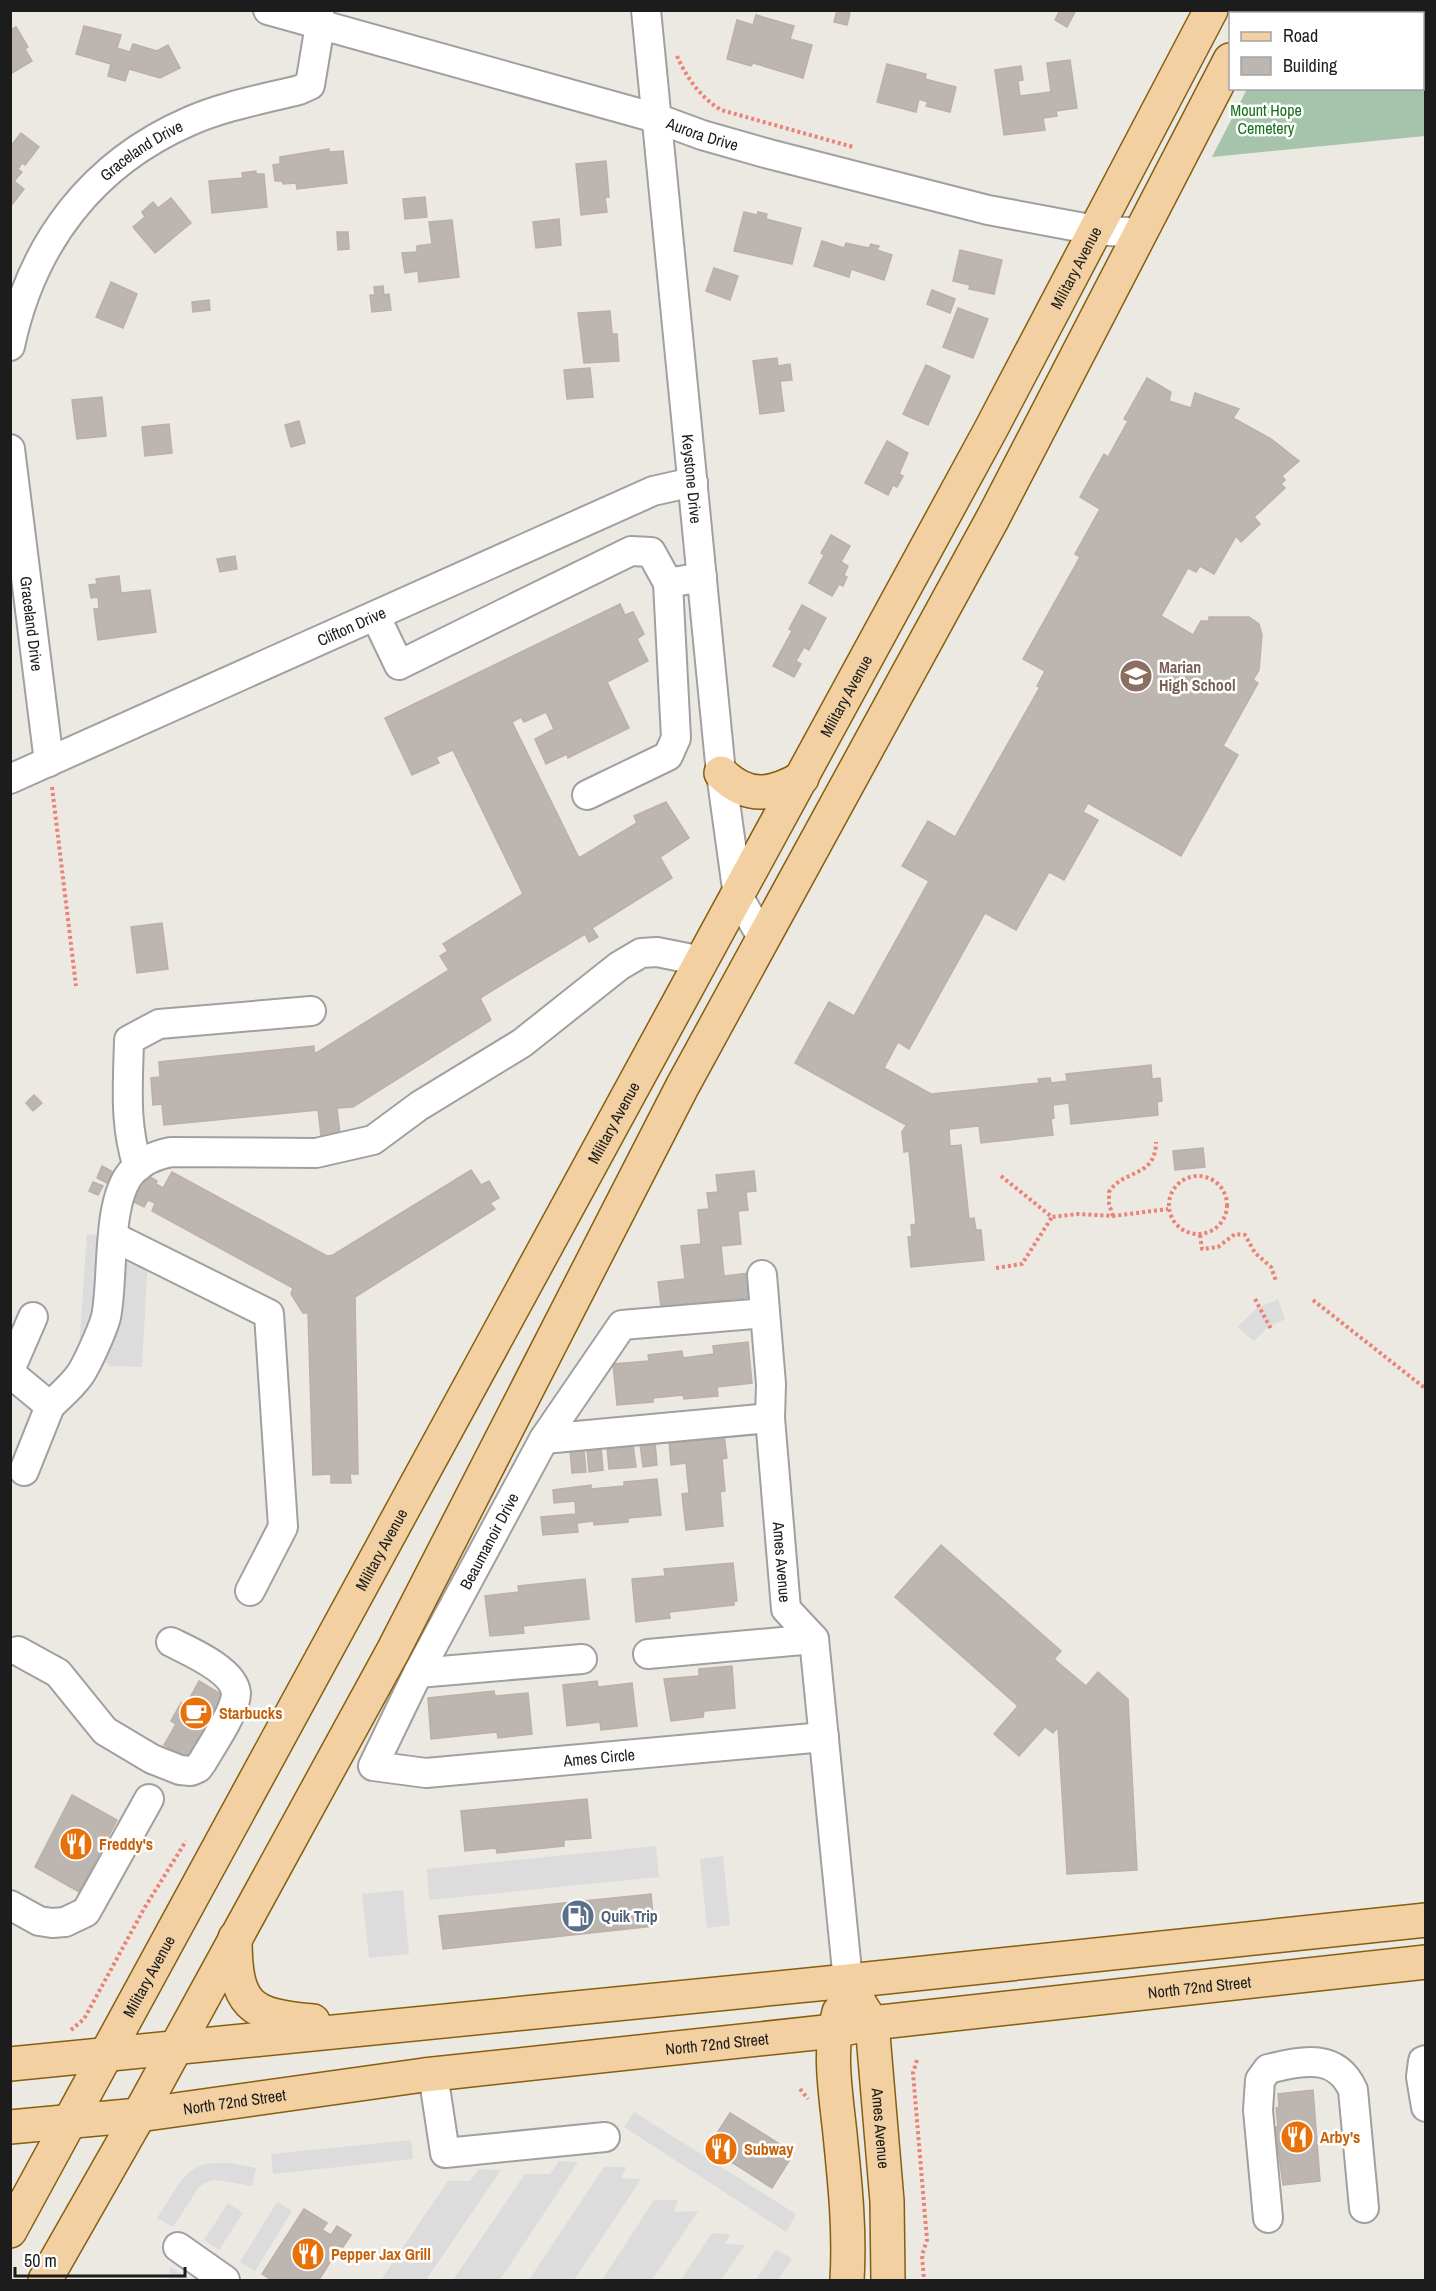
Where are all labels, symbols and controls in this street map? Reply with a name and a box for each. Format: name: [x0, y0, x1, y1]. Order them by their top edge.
legend: [1229, 12, 1424, 90]
text: Road: [1283, 23, 1318, 48]
text: Building: [1283, 53, 1338, 78]
park label: Mount Hope Cemetery: [1230, 99, 1302, 139]
street label: Aurora Drive: [663, 112, 741, 156]
street label: Graceland Drive: [95, 115, 186, 186]
street label: Military Avenue: [1045, 223, 1106, 313]
street label: Keystone Drive: [677, 433, 707, 524]
street label: Graceland Drive: [15, 575, 49, 672]
street label: Clifton Drive: [314, 601, 389, 651]
street label: Military Avenue: [815, 651, 877, 741]
place label: Marian High School: [1159, 656, 1236, 696]
school or university icon: Marian High School: [1118, 658, 1154, 694]
street label: Military Avenue: [582, 1078, 645, 1168]
street label: Beaumanoir Drive: [454, 1489, 524, 1593]
street label: Military Avenue: [350, 1505, 412, 1594]
street label: Ames Avenue: [768, 1520, 796, 1603]
cafe icon: Starbucks: [178, 1695, 214, 1731]
place label: Starbucks: [219, 1702, 282, 1724]
street label: Ames Circle: [562, 1743, 636, 1772]
restaurant icon: Freddy's: [58, 1826, 94, 1862]
place label: Freddy's: [99, 1833, 153, 1855]
fuel station icon: Quik Trip: [560, 1898, 596, 1934]
place label: Quik Trip: [601, 1905, 658, 1927]
street label: Military Avenue: [117, 1931, 180, 2021]
street label: North 72nd Street: [1147, 1970, 1253, 2004]
street label: North 72nd Street: [664, 2027, 770, 2060]
street label: North 72nd Street: [182, 2083, 288, 2120]
street label: Ames Avenue: [866, 2086, 895, 2169]
restaurant icon: Arby's: [1279, 2119, 1315, 2155]
place label: Arby's: [1320, 2126, 1360, 2148]
restaurant icon: Subway: [703, 2131, 739, 2167]
place label: Subway: [744, 2138, 794, 2160]
restaurant icon: Pepper Jax Grill: [290, 2236, 326, 2272]
scale bar: [15, 2240, 184, 2278]
place label: Pepper Jax Grill: [331, 2243, 431, 2265]
text: 50 m: [24, 2248, 57, 2273]

